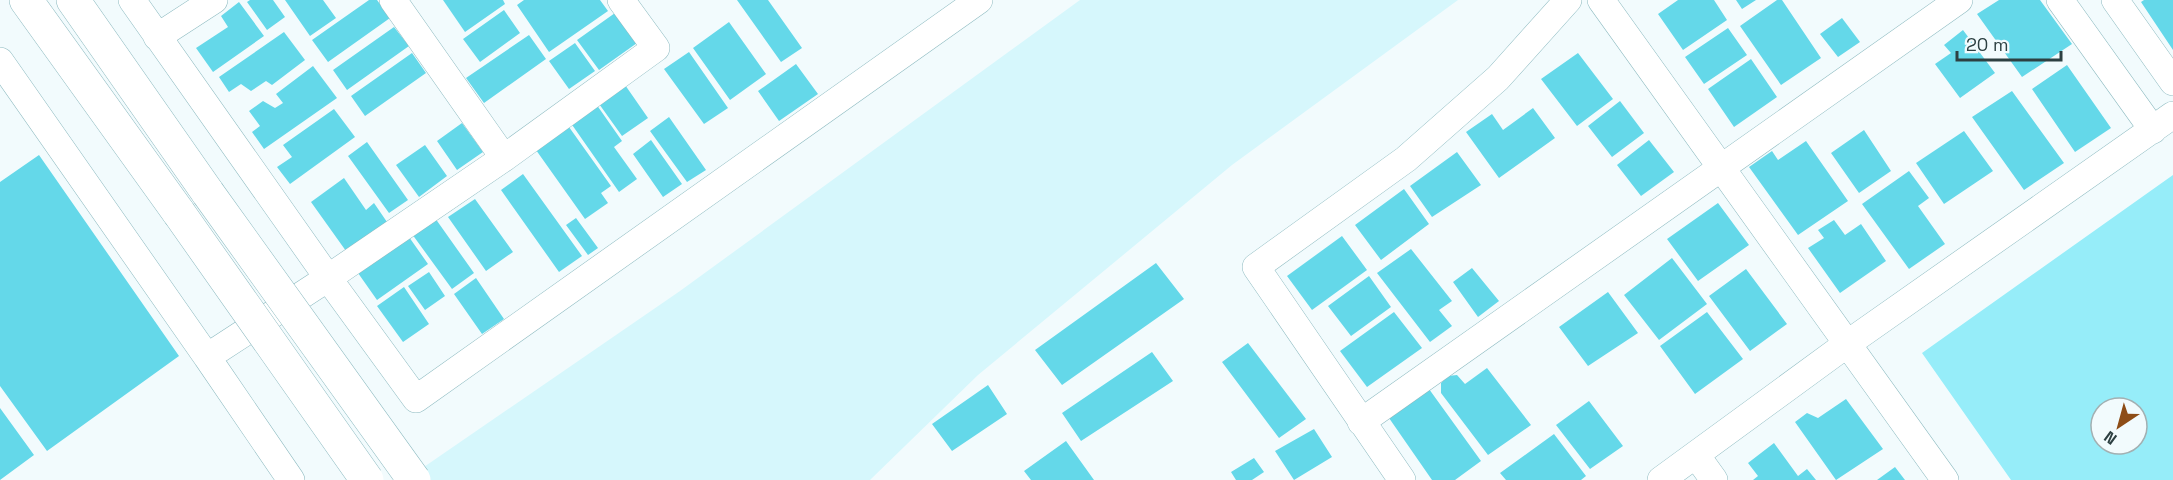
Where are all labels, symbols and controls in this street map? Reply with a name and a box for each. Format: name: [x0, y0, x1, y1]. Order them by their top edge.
scale bar: [1957, 24, 2060, 62]
text: 20 m: [1966, 33, 2009, 56]
north arrow: [2089, 396, 2149, 456]
text: N: [2100, 426, 2121, 449]

